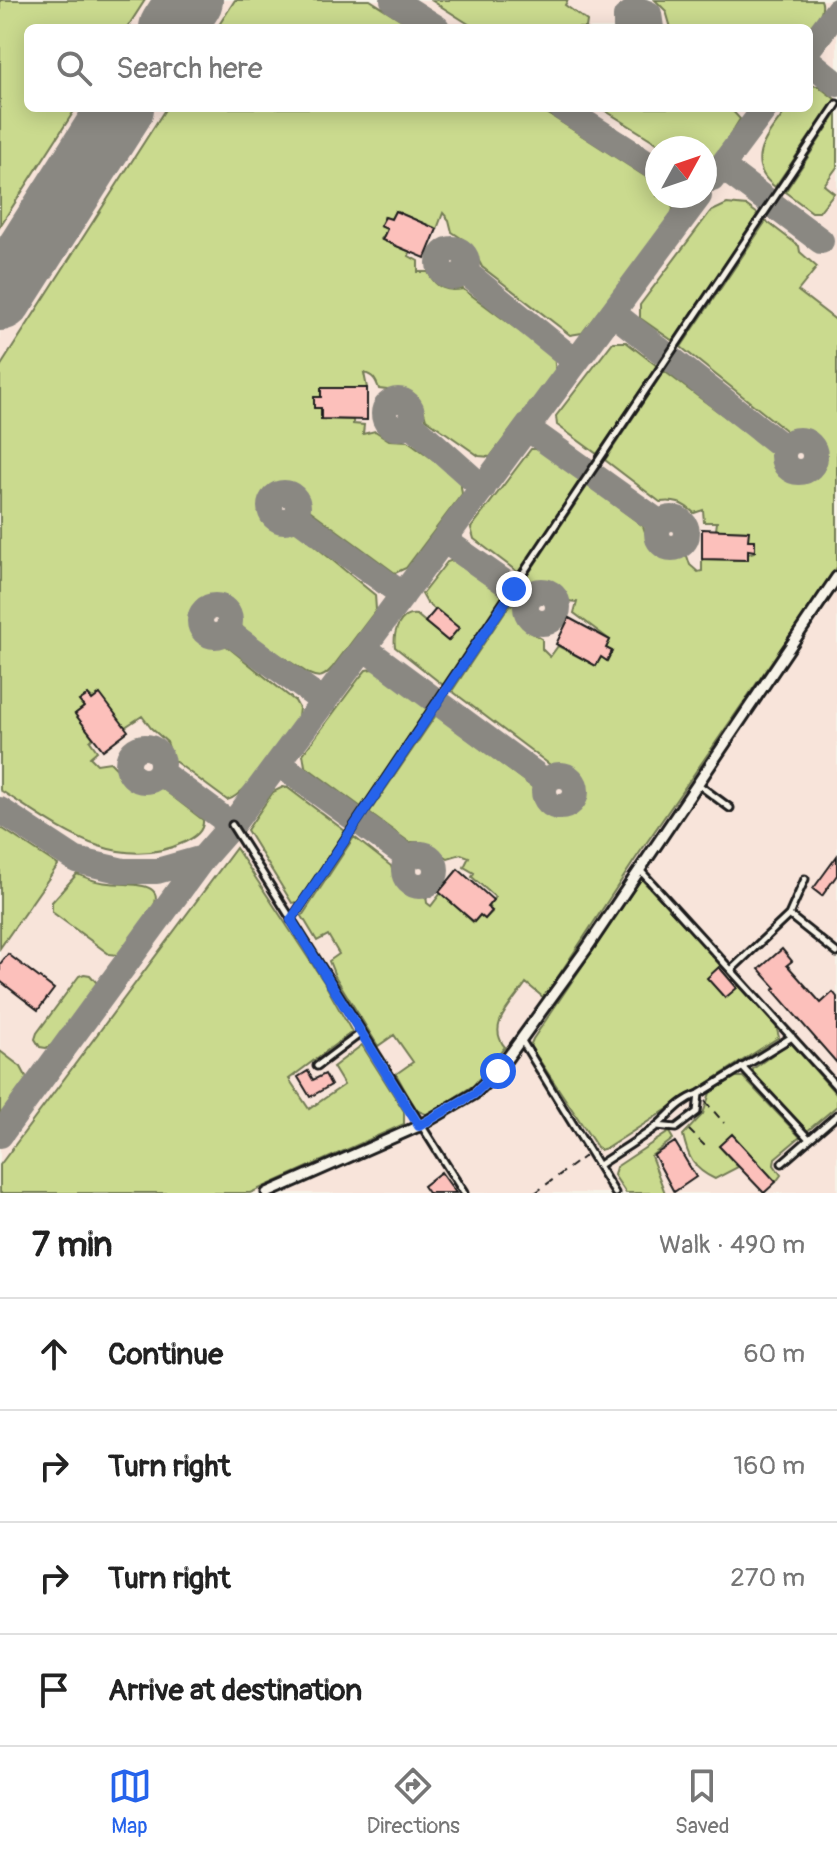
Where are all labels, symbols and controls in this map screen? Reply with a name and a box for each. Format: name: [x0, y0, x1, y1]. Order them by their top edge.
search box: [24, 24, 813, 112]
icon: search: [52, 46, 96, 90]
text: Search here: [116, 50, 263, 87]
north arrow: [645, 136, 717, 208]
route end: [496, 571, 532, 607]
route start: [480, 1053, 516, 1089]
text: 7 min: [32, 1224, 113, 1267]
text: Walk · 490 m: [659, 1229, 805, 1261]
icon: ahead: [32, 1332, 76, 1376]
text: Continue: [108, 1336, 223, 1373]
text: 60 m: [743, 1338, 805, 1370]
icon: right: [32, 1444, 76, 1488]
text: Turn right: [108, 1448, 231, 1485]
text: 160 m: [733, 1450, 805, 1482]
icon: right: [32, 1556, 76, 1600]
text: Turn right: [108, 1560, 231, 1597]
text: 270 m: [730, 1562, 805, 1594]
icon: arrive: [32, 1668, 76, 1712]
text: Arrive at destination: [108, 1672, 362, 1709]
tab: Map: [108, 1764, 152, 1840]
tab: Directions: [367, 1764, 460, 1840]
tab: Saved: [675, 1764, 729, 1840]

